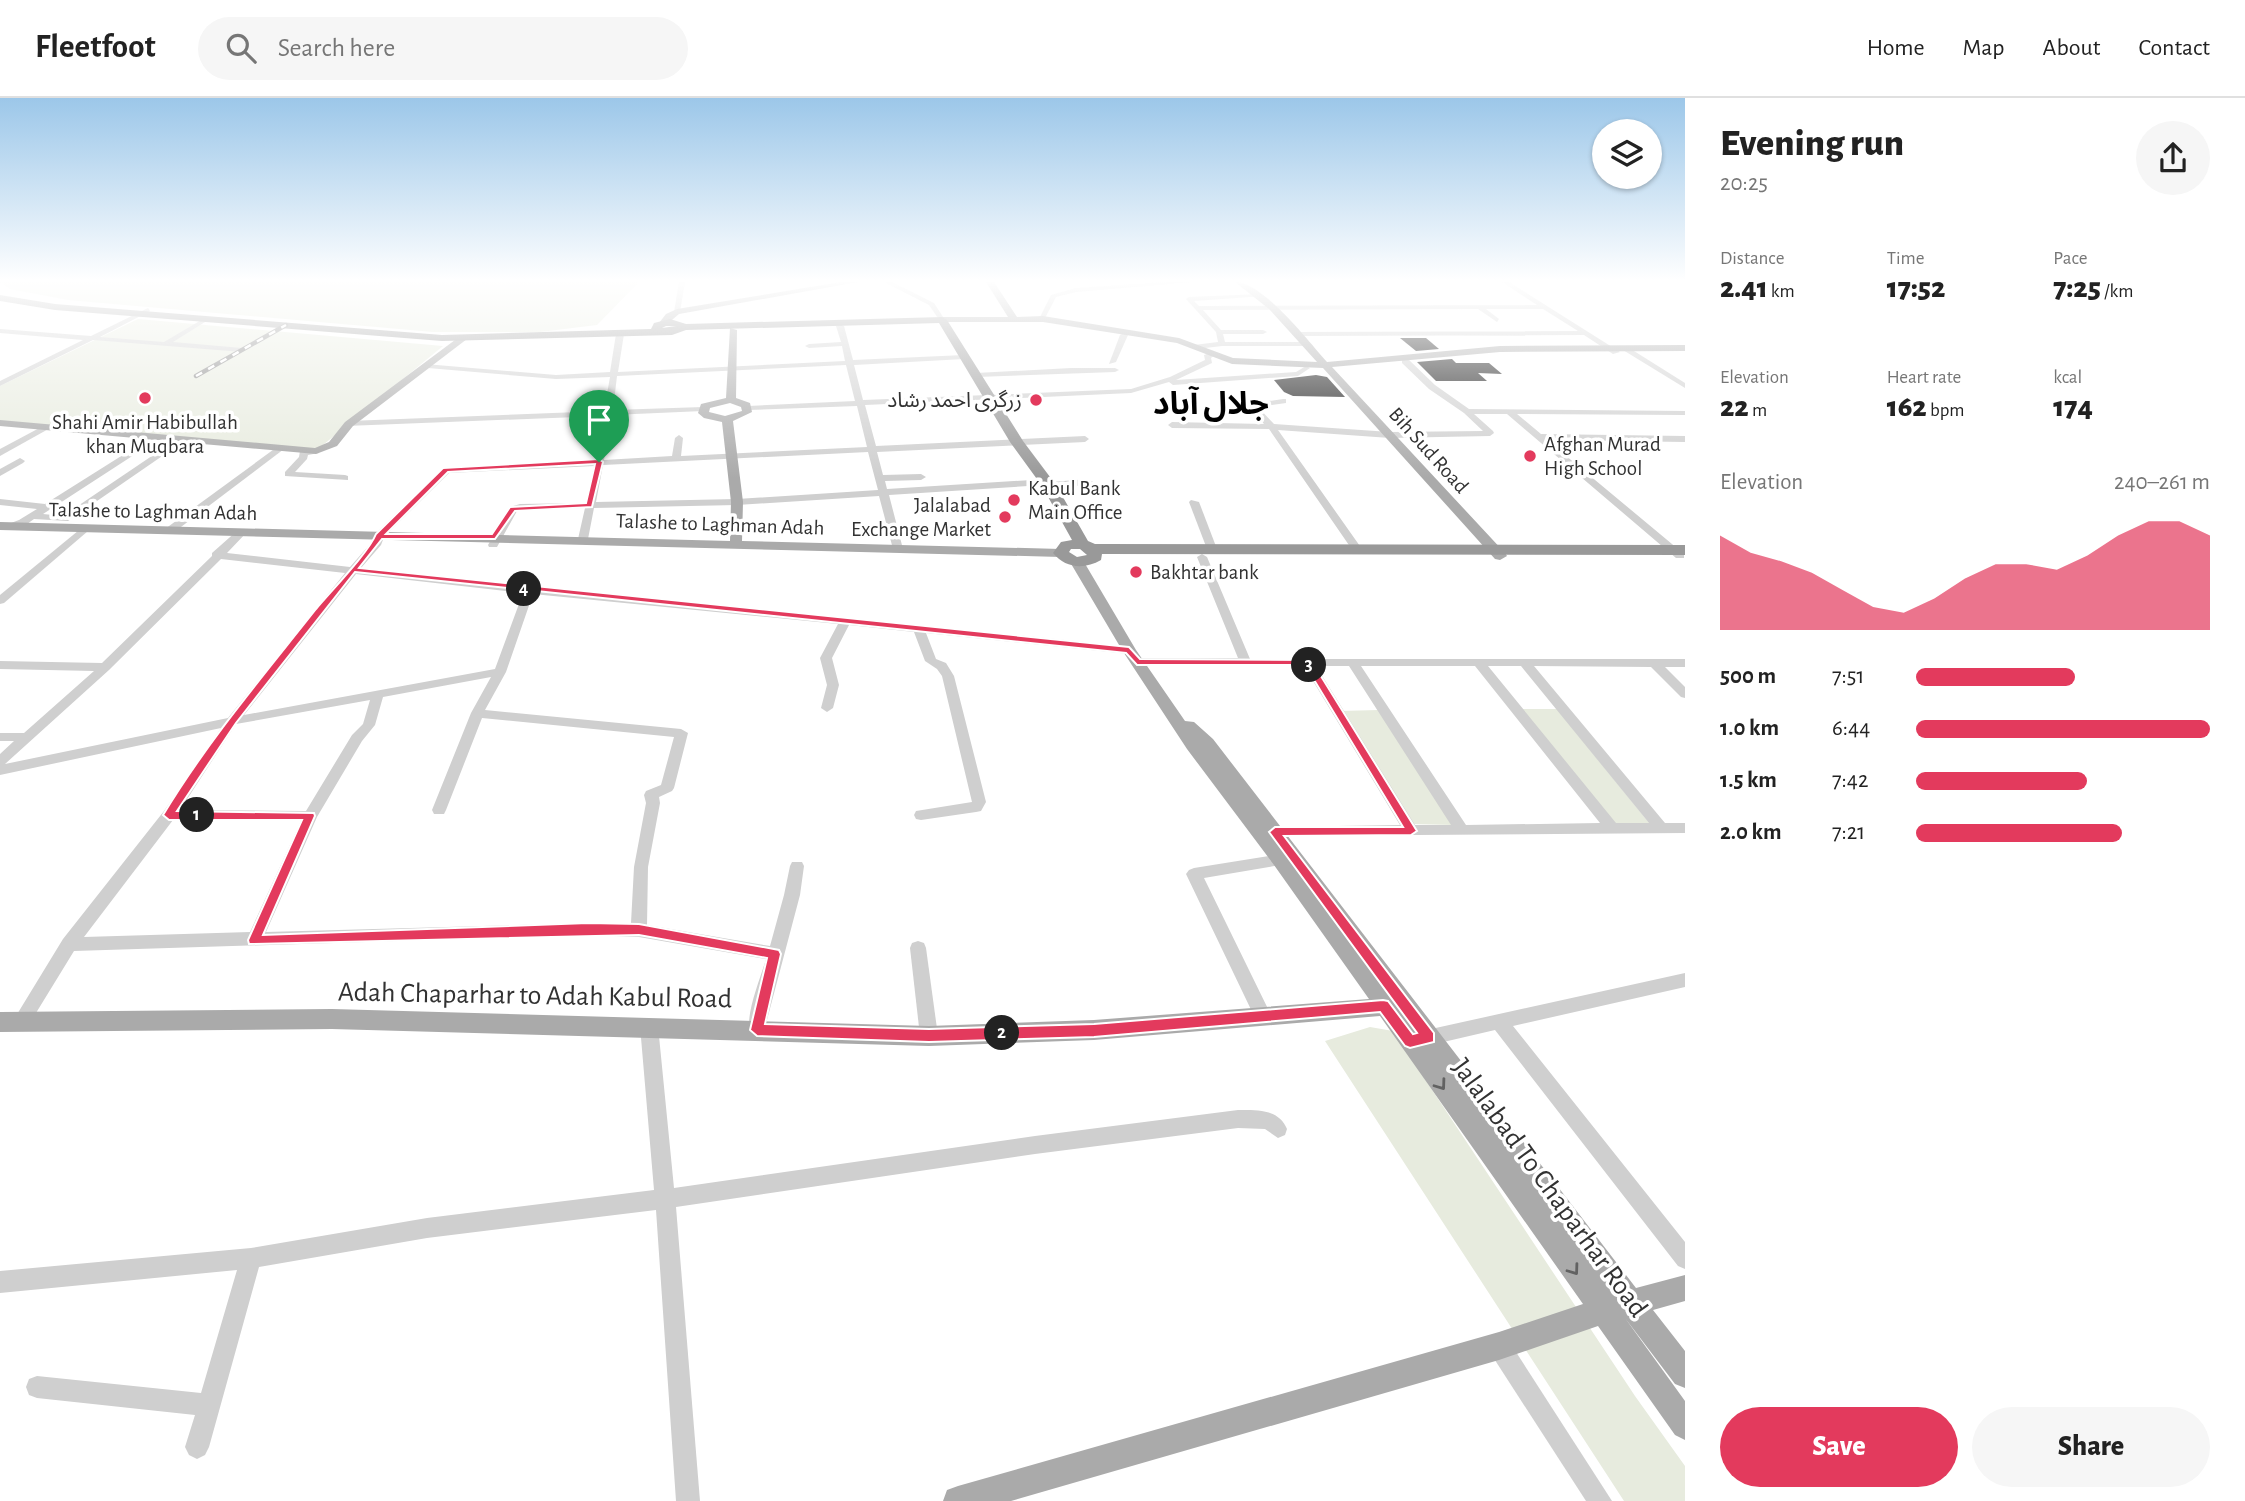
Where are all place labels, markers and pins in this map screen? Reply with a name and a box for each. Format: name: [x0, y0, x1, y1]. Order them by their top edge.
place label: زرگری احمد رشاد: [887, 389, 1022, 412]
marker: Shahi Amir Habibullah khan Muqbara: [137, 390, 153, 406]
pin: [569, 390, 629, 462]
marker: زرگری احمد رشاد: [1028, 392, 1044, 408]
place label: Shahi Amir Habibullah khan Muqbara: [52, 412, 238, 457]
place label: Afghan Murad High School: [1544, 434, 1661, 479]
marker: Afghan Murad High School: [1522, 448, 1538, 464]
place label: Kabul Bank Main Office: [1028, 478, 1123, 523]
marker: Kabul Bank Main Office: [1006, 492, 1022, 508]
place label: Jalalabad Exchange Market: [851, 495, 991, 540]
marker: Jalalabad Exchange Market: [997, 509, 1013, 525]
place label: Bakhtar bank: [1150, 562, 1259, 583]
marker: Bakhtar bank: [1128, 564, 1144, 580]
pin: 4: [506, 572, 542, 606]
pin: 3: [1292, 648, 1326, 682]
pin: 1: [180, 798, 214, 832]
pin: 2: [984, 1016, 1020, 1051]

